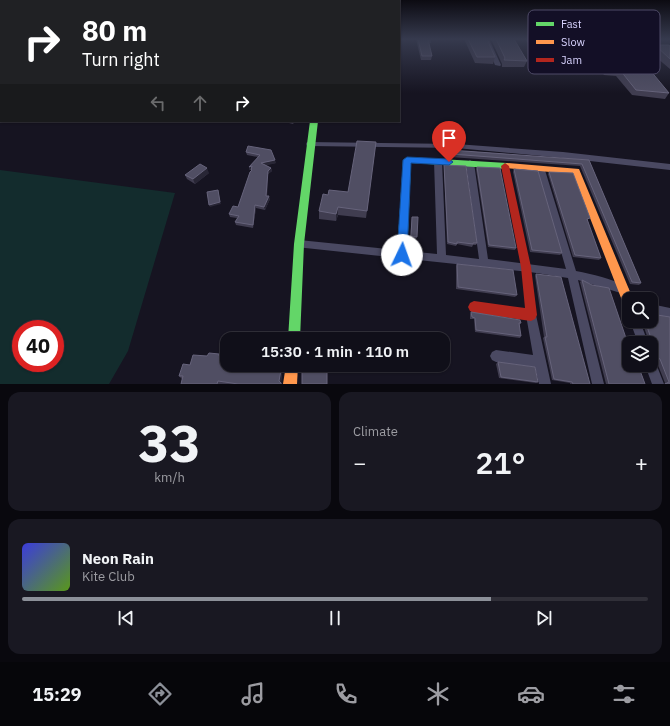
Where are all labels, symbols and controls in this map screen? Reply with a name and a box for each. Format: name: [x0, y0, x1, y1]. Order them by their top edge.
legend: [528, 10, 660, 74]
text: 80 m: [82, 12, 147, 49]
icon: right: [16, 16, 68, 68]
text: Fast: [561, 17, 582, 31]
text: Slow: [561, 35, 585, 49]
text: Turn right: [82, 48, 160, 71]
text: Jam: [561, 53, 582, 67]
icon: left: [147, 92, 169, 114]
icon: ahead: [189, 92, 211, 114]
icon: right: [231, 92, 253, 114]
pin: [432, 121, 466, 162]
icon: arrive: [438, 127, 460, 149]
position arrow: [381, 234, 423, 276]
map controls: [622, 292, 658, 372]
button: search: [622, 292, 658, 328]
speed limit sign: 40: [12, 320, 64, 372]
button: layers: [622, 336, 658, 372]
text: 15:30 · 1 min · 110 m: [261, 342, 409, 361]
text: 33: [138, 409, 201, 476]
text: Climate: [353, 423, 398, 440]
text: 21°: [475, 443, 526, 482]
text: −: [353, 448, 366, 477]
text: +: [635, 448, 648, 477]
text: km/h: [154, 469, 185, 486]
text: Neon Rain: [82, 549, 154, 568]
text: Kite Club: [82, 568, 135, 585]
icon: previous: [115, 607, 137, 629]
icon: pause: [324, 607, 346, 629]
icon: next: [533, 607, 555, 629]
icon: directions: [146, 680, 174, 708]
icon: music: [239, 680, 267, 708]
icon: phone: [332, 680, 360, 708]
icon: climate: [424, 680, 452, 708]
icon: car: [517, 680, 545, 708]
icon: filters: [610, 680, 638, 708]
text: 15:29: [32, 683, 81, 706]

